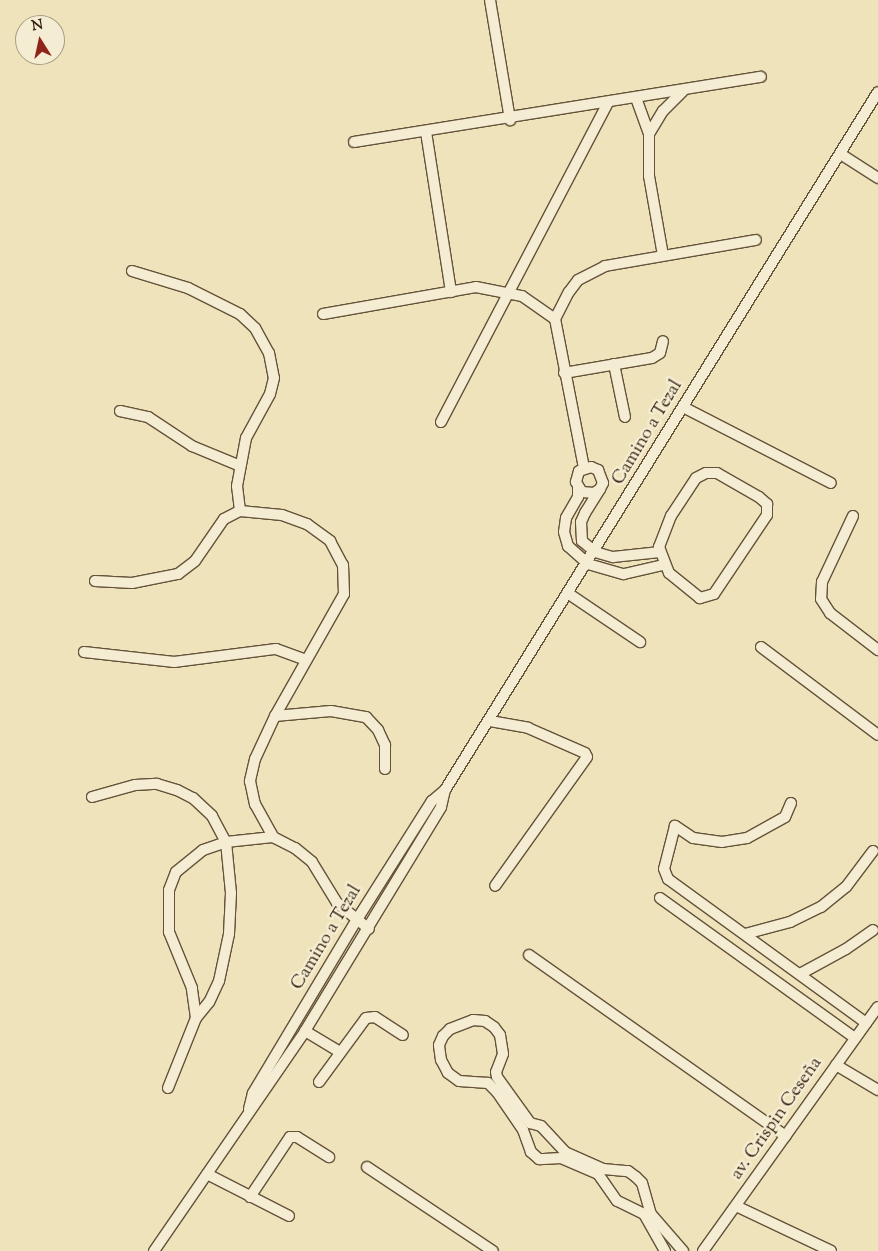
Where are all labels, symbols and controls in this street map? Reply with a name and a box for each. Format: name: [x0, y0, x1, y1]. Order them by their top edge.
north arrow: [15, 15, 65, 65]
text: N: [30, 15, 45, 37]
street label: Camino a Tezal: [608, 377, 688, 489]
street label: Camino a Tezal: [287, 882, 367, 994]
street label: av. Crispin Ceseña: [727, 1054, 827, 1184]

